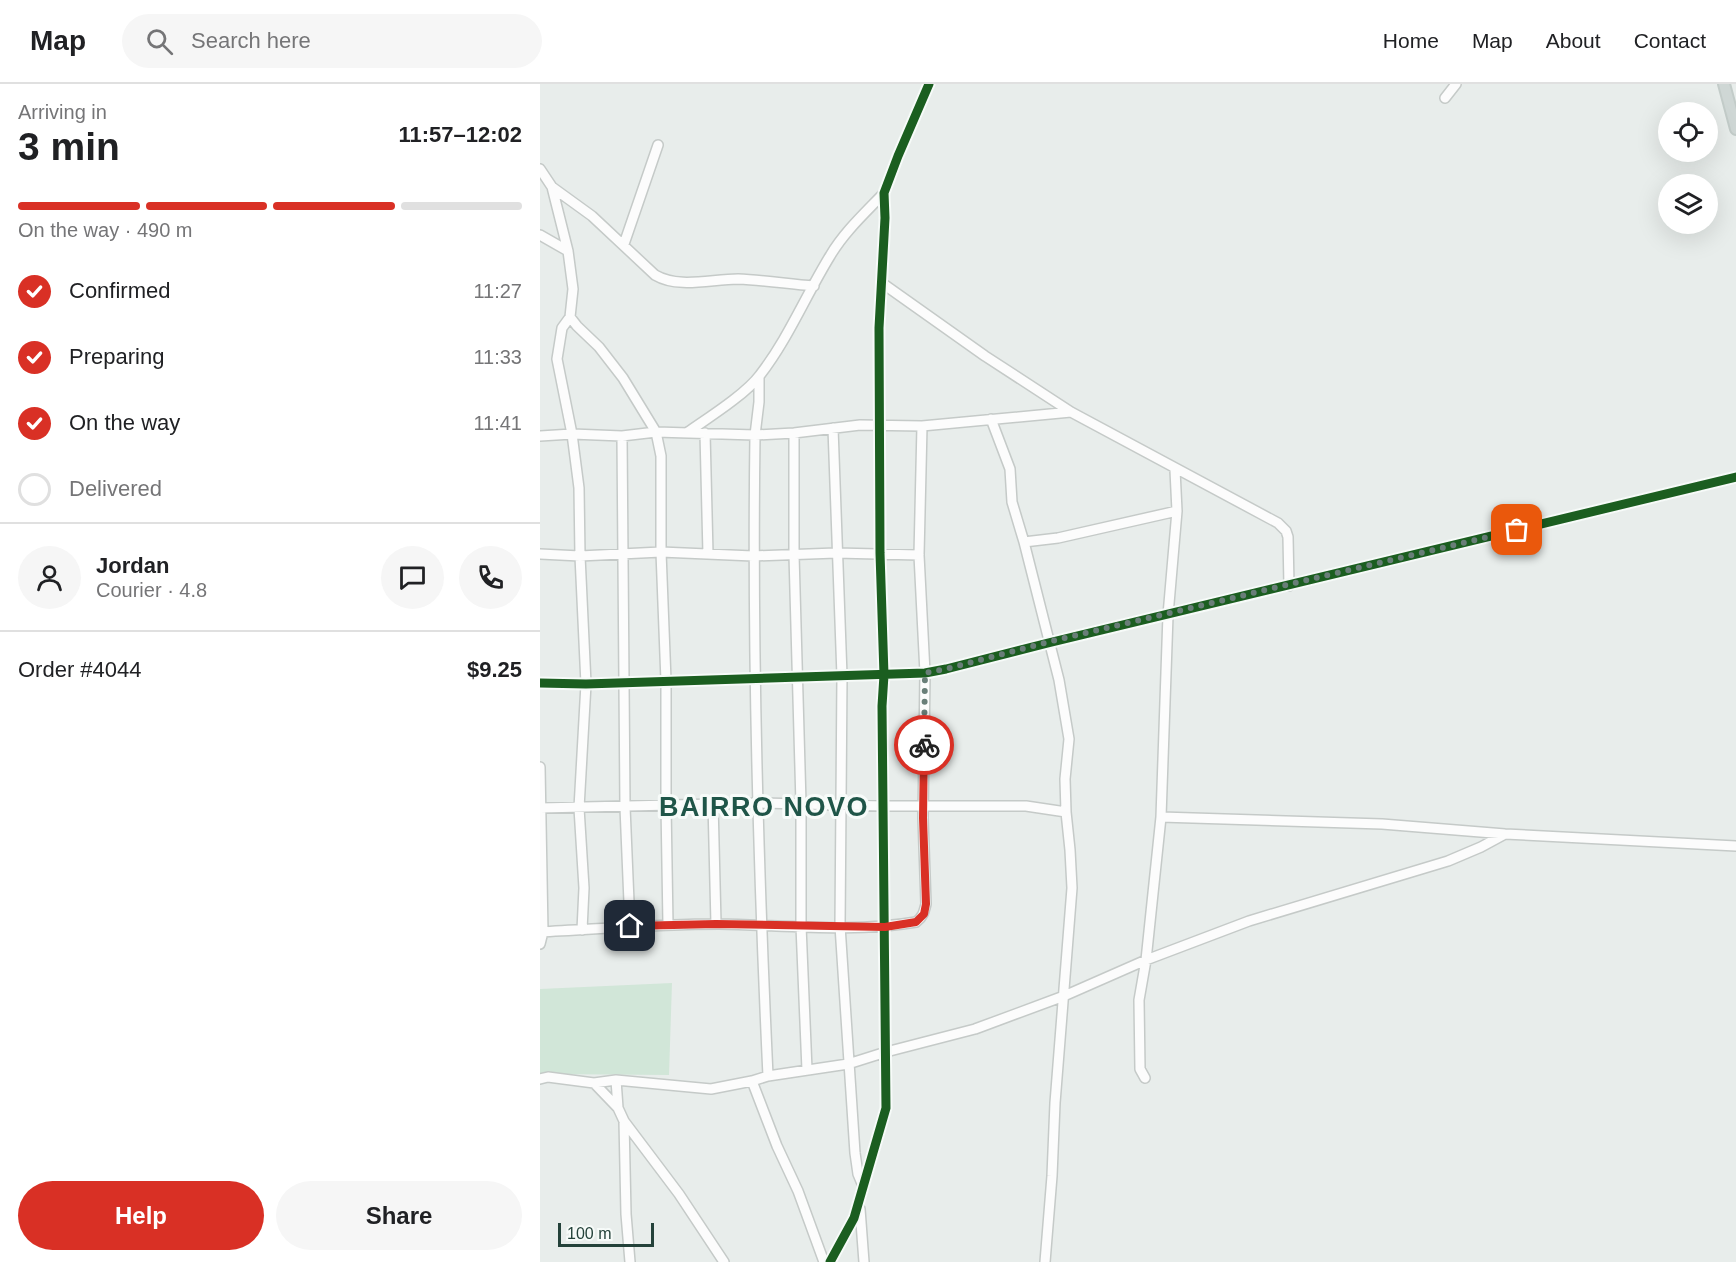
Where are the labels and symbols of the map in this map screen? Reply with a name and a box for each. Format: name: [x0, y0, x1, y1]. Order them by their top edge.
pin: [1491, 504, 1542, 555]
courier: [894, 715, 954, 775]
district label: BAIRRO NOVO: [659, 792, 869, 822]
pin: [604, 900, 655, 951]
scale bar: [558, 1220, 654, 1248]

